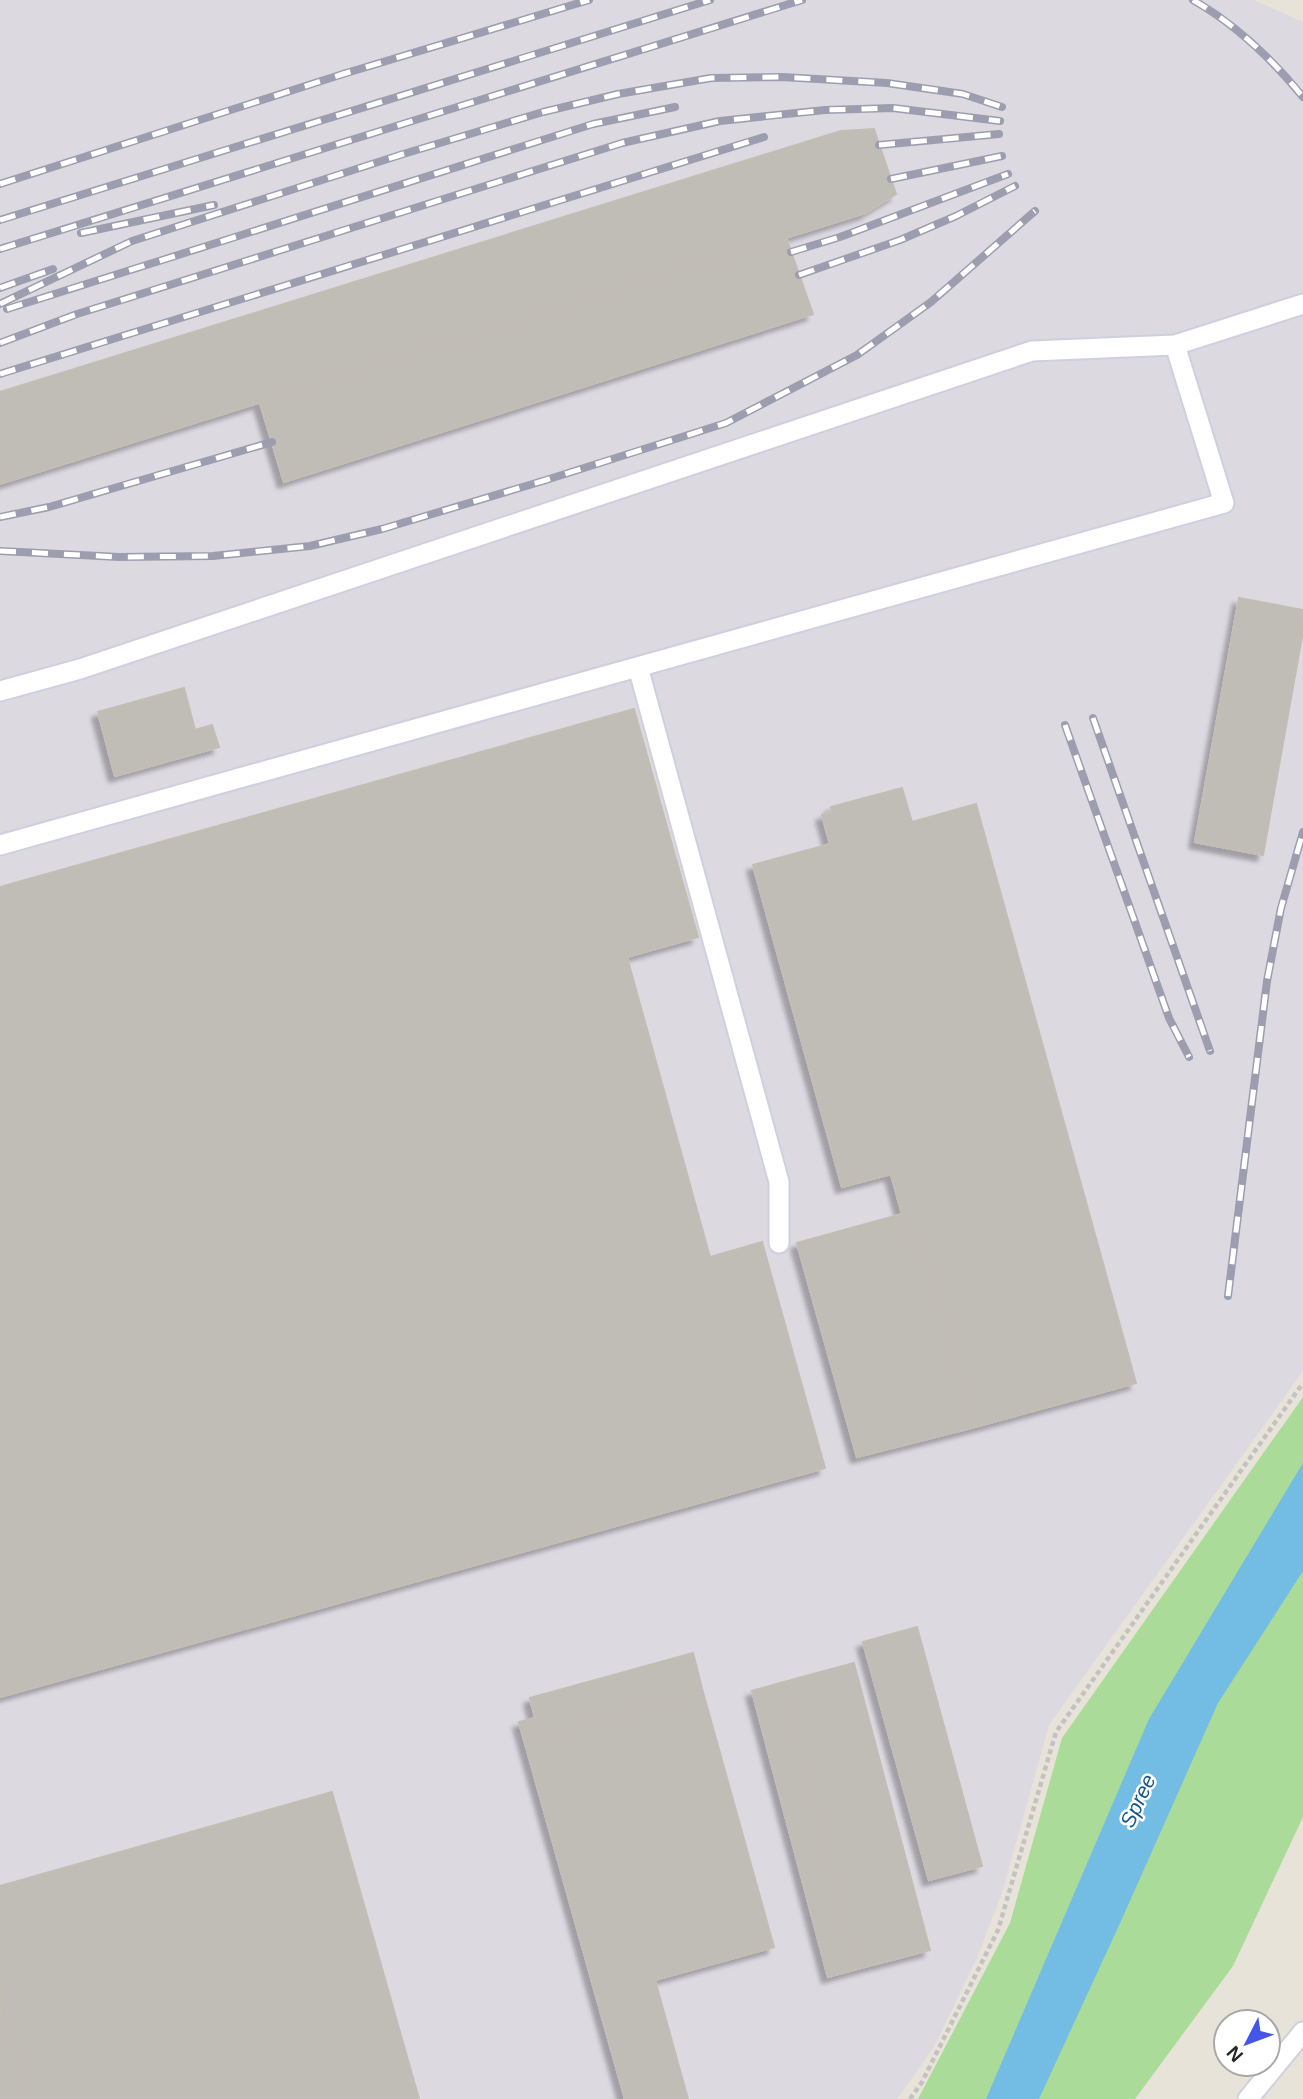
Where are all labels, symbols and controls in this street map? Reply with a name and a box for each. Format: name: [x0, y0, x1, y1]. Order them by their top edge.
water label: Spree: [1115, 1771, 1160, 1831]
north arrow: [1212, 2008, 1282, 2078]
text: N: [1222, 2042, 1247, 2066]

